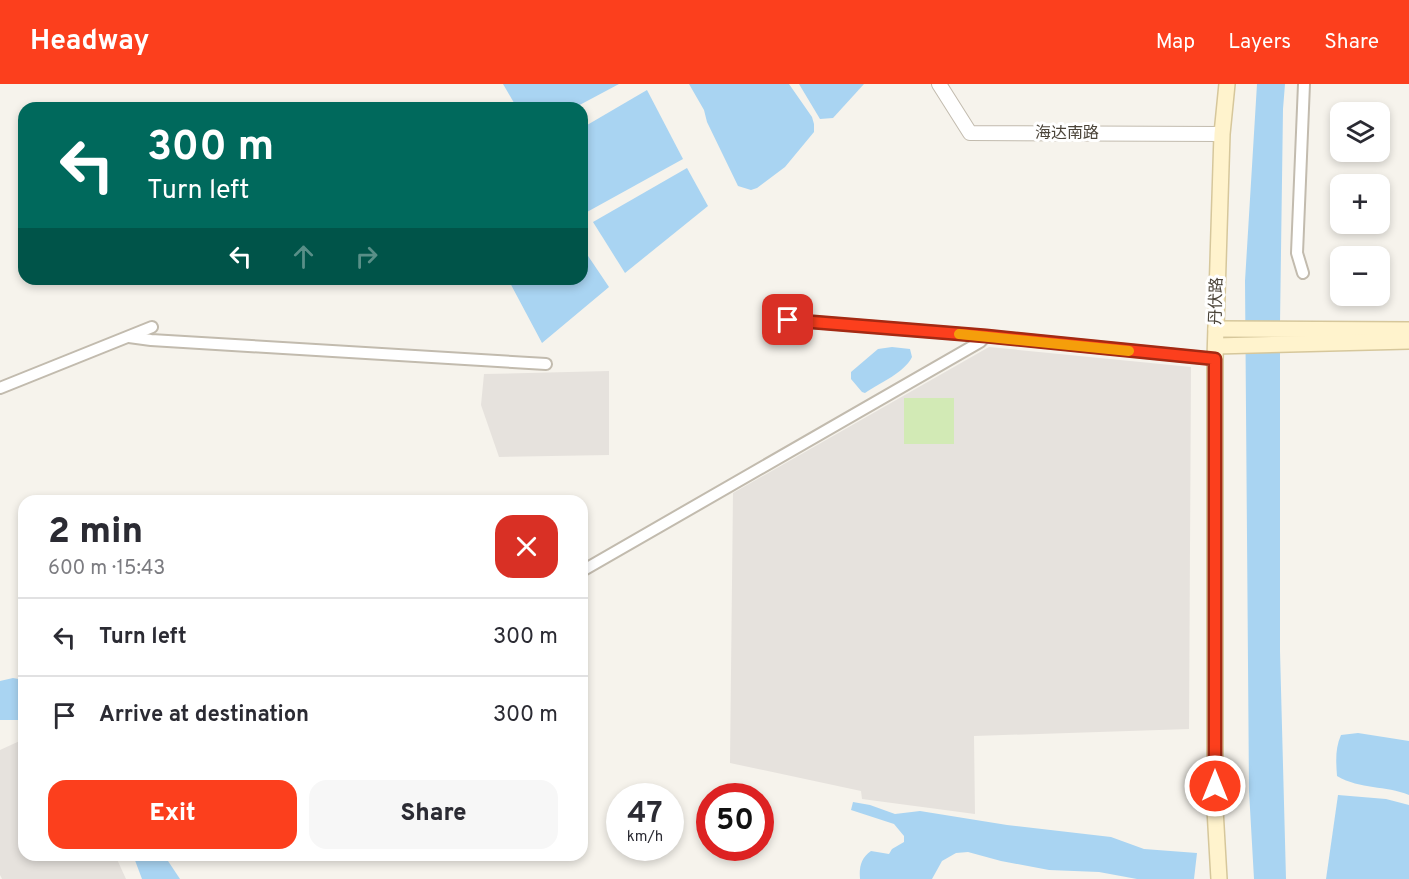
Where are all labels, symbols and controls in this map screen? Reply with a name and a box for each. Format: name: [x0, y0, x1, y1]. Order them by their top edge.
text: Headway: [30, 24, 149, 60]
text: Map: [1156, 29, 1195, 56]
text: Layers: [1228, 29, 1291, 56]
text: Share: [1324, 29, 1379, 56]
map controls: [1330, 102, 1390, 306]
button: layers: [1330, 102, 1390, 162]
text: 300 m: [147, 122, 274, 175]
street label: 海达南路: [1035, 124, 1099, 144]
icon: left: [48, 126, 126, 204]
text: Turn left: [147, 174, 249, 208]
button: +: [1330, 174, 1390, 234]
icon: left: [224, 240, 257, 273]
icon: ahead: [287, 240, 320, 273]
icon: right: [350, 240, 383, 273]
button: −: [1330, 246, 1390, 306]
street label: 丹伏路: [1206, 277, 1228, 325]
pin: [762, 294, 813, 345]
icon: arrive: [771, 303, 804, 336]
text: 2 min: [48, 510, 143, 556]
button: close: [495, 515, 558, 578]
text: 600 m · 15:43: [48, 556, 165, 582]
icon: left: [48, 621, 81, 654]
text: Turn left: [99, 624, 187, 651]
text: 300 m: [493, 624, 558, 651]
icon: arrive: [48, 699, 81, 732]
text: Arrive at destination: [99, 702, 309, 729]
text: 300 m: [493, 702, 558, 729]
position arrow: [1183, 754, 1247, 818]
button: Exit: [48, 780, 297, 849]
button: Share: [309, 780, 558, 849]
speed limit sign: 50: [696, 783, 774, 861]
text: 47: [627, 796, 663, 833]
text: km/h: [627, 828, 663, 847]

